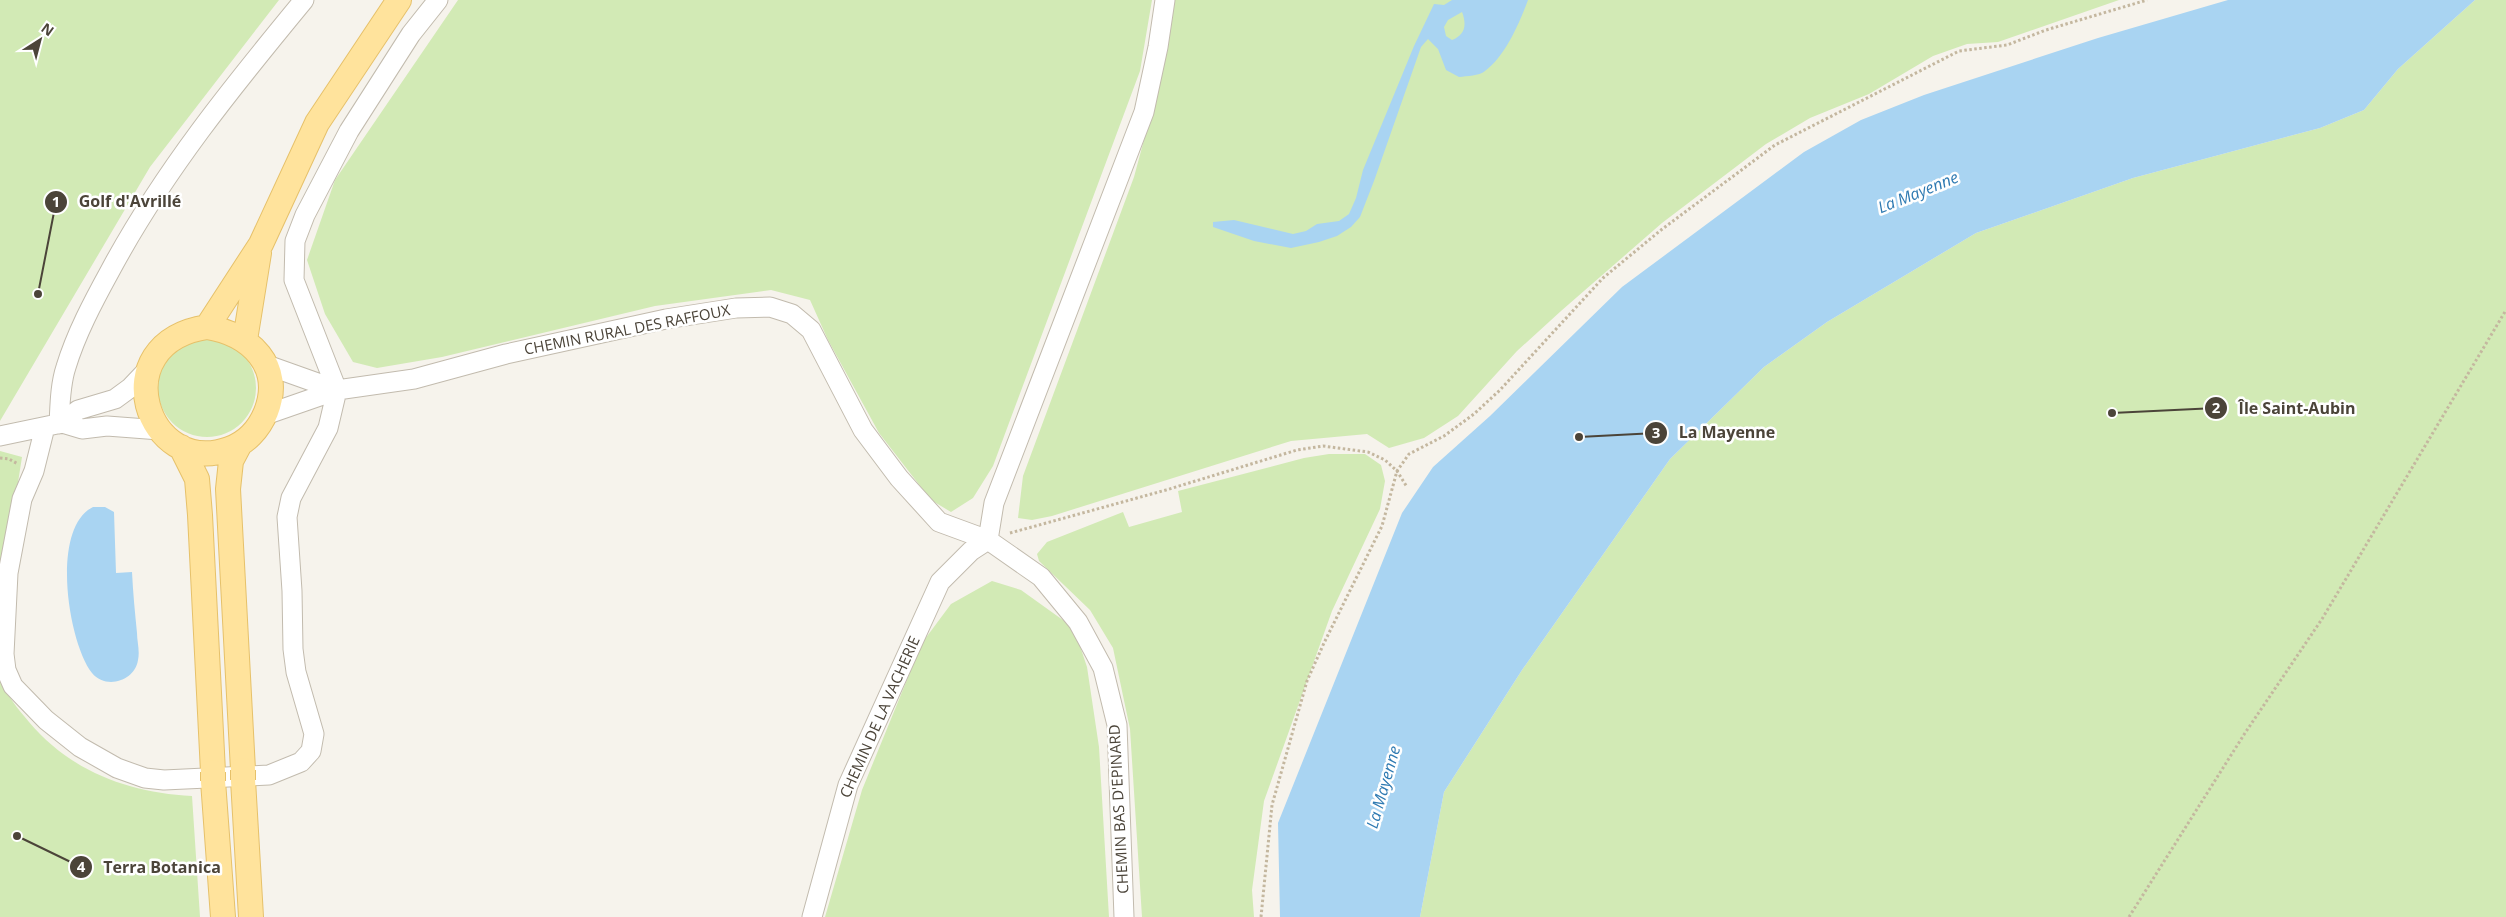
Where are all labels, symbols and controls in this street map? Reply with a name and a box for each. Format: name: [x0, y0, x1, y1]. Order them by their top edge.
north arrow: [15, 15, 65, 65]
text: N: [38, 18, 58, 40]
water label: La Mayenne: [1874, 166, 1962, 218]
callout: Golf d'Avrillé: [44, 186, 192, 217]
text: Golf d'Avrillé: [79, 190, 181, 212]
text: 1: [52, 191, 60, 211]
street label: CHEMIN RURAL DES RAFFOUX: [522, 299, 732, 359]
callout: Île Saint-Aubin: [2204, 393, 2366, 424]
text: 2: [2212, 397, 2221, 417]
text: Île Saint-Aubin: [2238, 397, 2355, 419]
callout: La Mayenne: [1644, 417, 1786, 448]
text: La Mayenne: [1679, 421, 1775, 443]
text: 3: [1652, 422, 1660, 442]
street label: CHEMIN DE LA VACHERIE: [834, 633, 924, 801]
street label: CHEMIN BAS D'EPINARD: [1104, 724, 1132, 894]
water label: La Mayenne: [1361, 743, 1405, 831]
callout: Terra Botanica: [68, 852, 231, 883]
text: 4: [77, 856, 86, 876]
text: Terra Botanica: [103, 856, 221, 878]

